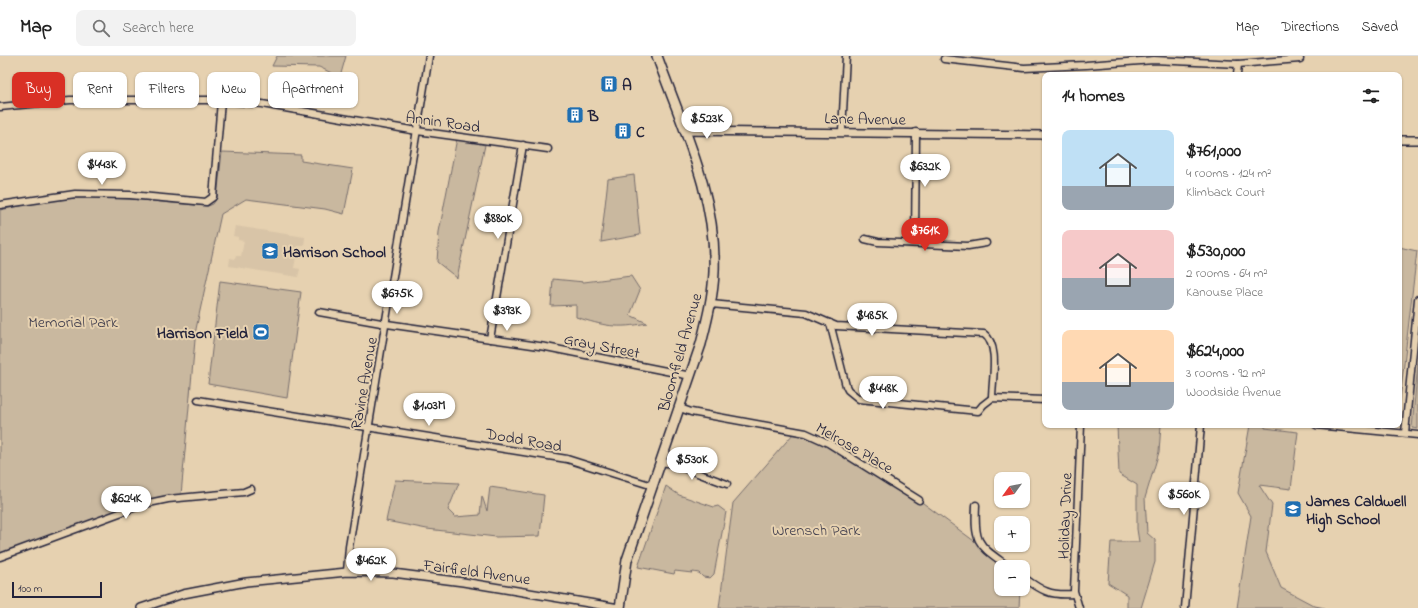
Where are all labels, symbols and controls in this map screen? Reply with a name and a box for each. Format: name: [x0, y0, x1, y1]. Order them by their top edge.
search box: [76, 10, 356, 46]
text: Map: [20, 14, 52, 41]
icon: search: [90, 17, 112, 39]
text: Search here: [122, 17, 194, 39]
text: Map: [1236, 17, 1259, 38]
text: Directions: [1281, 17, 1339, 38]
text: Saved: [1361, 17, 1398, 38]
chip: Buy: [12, 72, 65, 108]
chip: Rent: [73, 72, 127, 108]
chip: Filters: [135, 72, 199, 108]
chip: New: [207, 72, 260, 108]
chip: Apartment: [268, 72, 358, 108]
building icon: A: [599, 74, 619, 94]
place label: A: [622, 74, 632, 98]
text: 14 homes: [1062, 84, 1125, 109]
icon: filters: [1360, 85, 1382, 107]
building icon: B: [565, 105, 585, 125]
place label: B: [587, 105, 599, 129]
street label: Annin Road: [404, 106, 482, 140]
pin: $523K: [679, 106, 735, 140]
street label: Lane Avenue: [824, 107, 907, 133]
text: $523K: [690, 109, 724, 128]
building icon: C: [613, 121, 633, 141]
place label: C: [636, 121, 645, 145]
text: $761,000: [1186, 139, 1241, 164]
icon: home: [1094, 146, 1142, 194]
pin: $443K: [74, 152, 130, 186]
pin: $632K: [897, 154, 953, 188]
text: $443K: [87, 155, 117, 174]
text: $632K: [909, 157, 941, 176]
text: 4 rooms · 124 m²: [1186, 164, 1271, 183]
text: Klimback Court: [1186, 183, 1265, 202]
pin: $880K: [470, 206, 526, 240]
text: $880K: [483, 209, 513, 228]
pin: $761K: [897, 218, 953, 252]
text: $761K: [910, 221, 940, 240]
text: $530,000: [1186, 239, 1245, 264]
school or university icon: Harrison School: [260, 241, 280, 261]
place label: Harrison School: [283, 241, 386, 265]
icon: home: [1094, 246, 1142, 294]
text: 2 rooms · 64 m²: [1186, 264, 1268, 283]
pin: $675K: [369, 281, 425, 315]
text: Kanouse Place: [1186, 283, 1263, 302]
text: $675K: [381, 284, 413, 303]
street label: Bloomfield Avenue: [652, 290, 710, 416]
pin: $393K: [479, 298, 535, 332]
text: $393K: [493, 301, 521, 320]
pin: $485K: [844, 303, 900, 337]
text: $485K: [856, 306, 888, 325]
park label: Memorial Park: [28, 311, 119, 335]
place label: Harrison Field: [157, 322, 248, 346]
sports icon: Harrison Field: [251, 322, 271, 342]
street label: Gray Street: [562, 328, 642, 366]
street label: Ravine Avenue: [345, 334, 385, 431]
text: $624,000: [1186, 339, 1244, 364]
icon: home: [1094, 346, 1142, 394]
text: 3 rooms · 92 m²: [1186, 364, 1266, 383]
pin: $448K: [855, 376, 911, 410]
text: $448K: [868, 379, 898, 398]
text: Woodside Avenue: [1186, 383, 1281, 402]
pin: $1.03M: [396, 393, 462, 427]
text: $1.03M: [412, 396, 446, 415]
street label: Melrose Place: [811, 417, 898, 481]
street label: Dodd Road: [483, 422, 564, 459]
pin: $530K: [664, 447, 720, 481]
text: $530K: [676, 450, 708, 469]
north arrow: [994, 472, 1030, 508]
map controls: [994, 472, 1030, 596]
street label: Holiday Drive: [1052, 472, 1080, 560]
pin: $560K: [1156, 482, 1212, 516]
text: $560K: [1168, 485, 1200, 504]
pin: $624K: [98, 486, 154, 520]
text: $624K: [110, 489, 142, 508]
place label: James Caldwell High School: [1306, 490, 1407, 533]
school or university icon: James Caldwell High School: [1283, 499, 1303, 519]
button: +: [994, 516, 1030, 552]
park label: Wrensch Park: [772, 519, 861, 543]
pin: $462K: [343, 548, 399, 582]
text: $462K: [355, 551, 387, 570]
street label: Fairfield Avenue: [421, 553, 533, 592]
button: −: [994, 560, 1030, 596]
scale bar: [12, 580, 102, 599]
text: 100 m: [18, 581, 42, 597]

